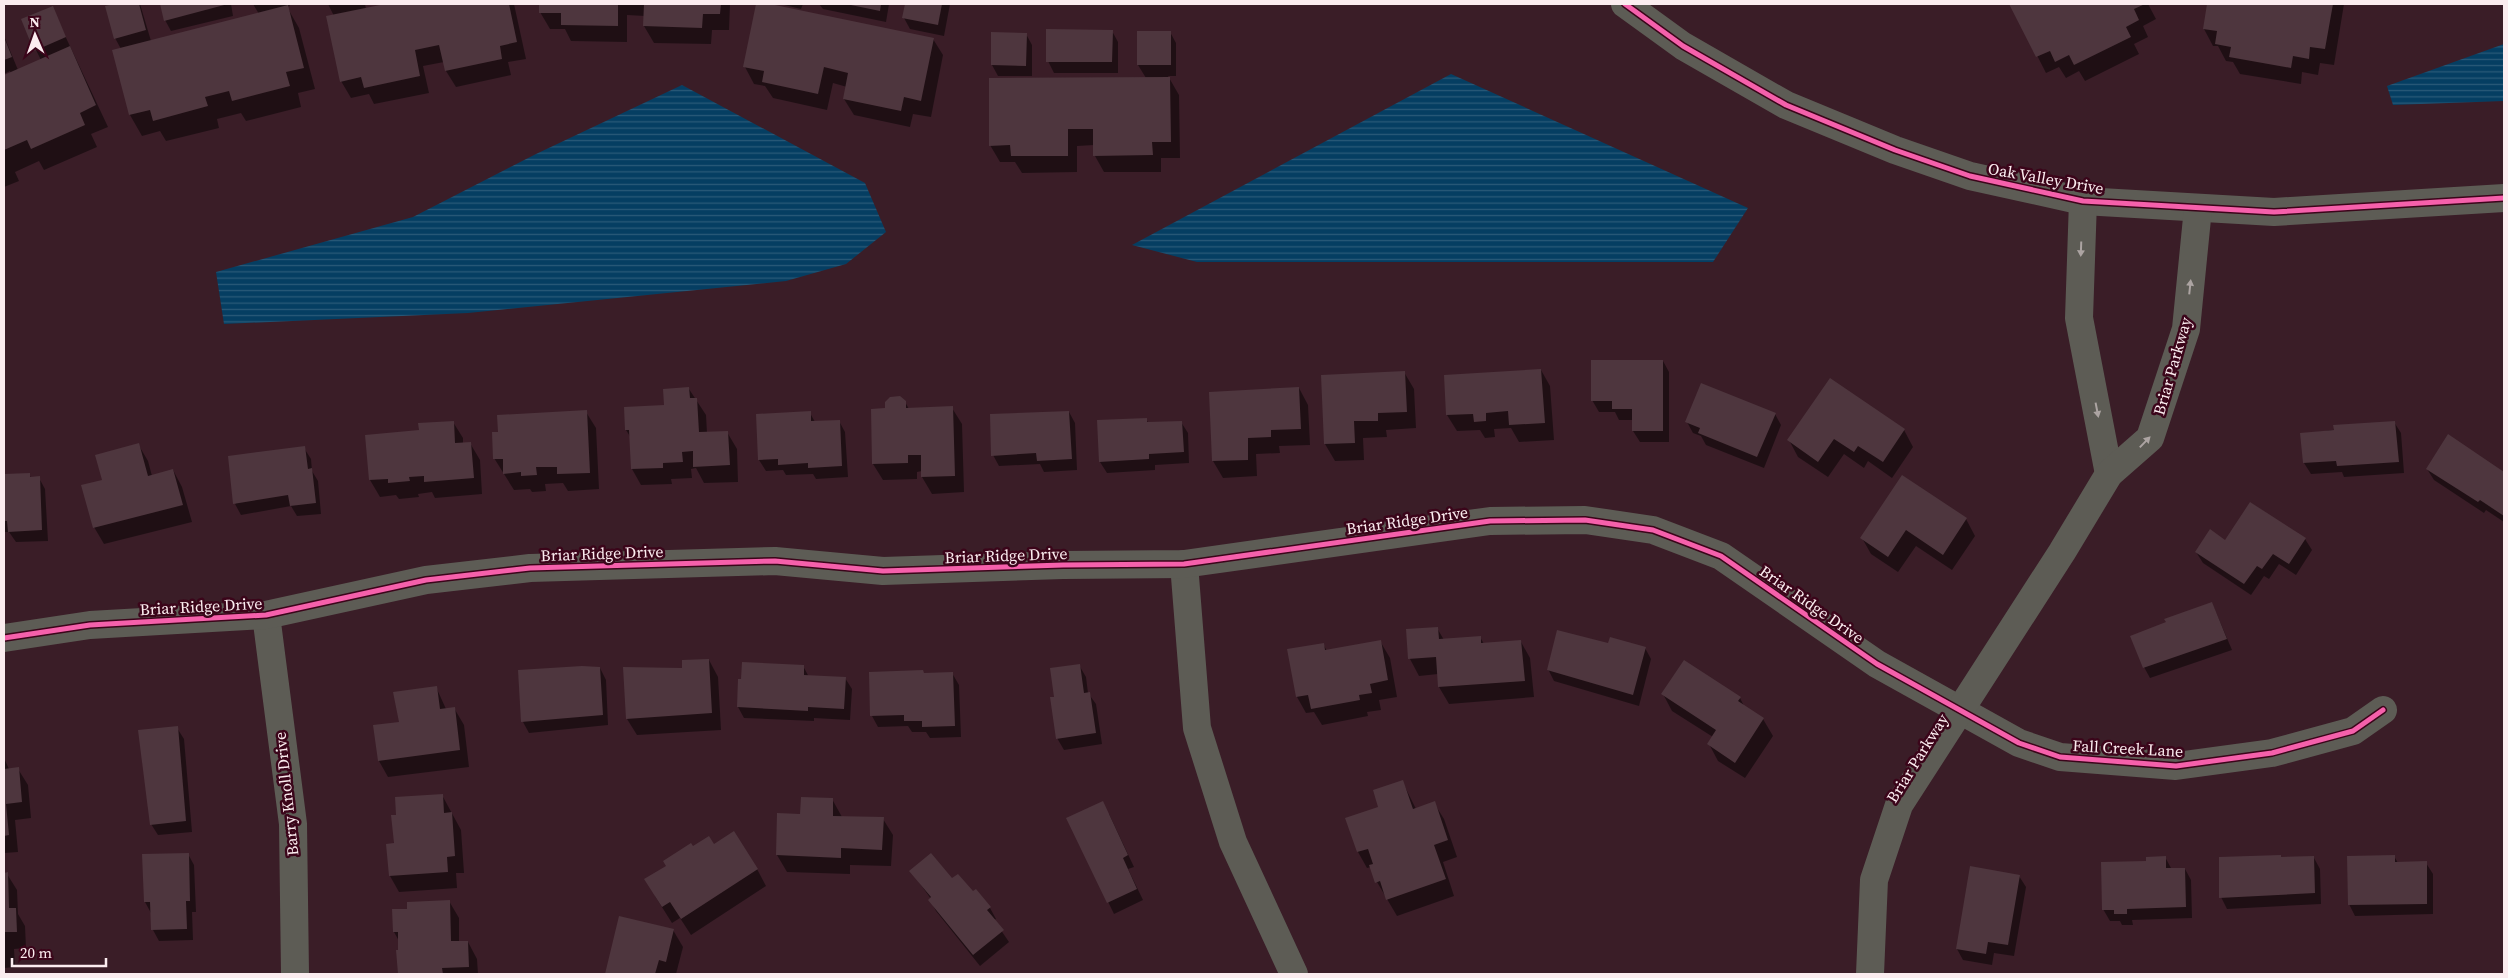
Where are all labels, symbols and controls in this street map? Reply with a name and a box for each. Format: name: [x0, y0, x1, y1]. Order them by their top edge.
north arrow: [10, 10, 60, 60]
text: N: [29, 12, 40, 32]
street label: Oak Valley Drive: [1986, 157, 2106, 199]
one-way arrow: [2077, 242, 2085, 258]
one-way arrow: [2186, 279, 2194, 295]
street label: Briar Parkway: [2147, 314, 2197, 418]
one-way arrow: [2094, 402, 2102, 418]
one-way arrow: [2139, 436, 2151, 448]
street label: Briar Ridge Drive: [1345, 501, 1469, 539]
street label: Briar Ridge Drive: [540, 540, 664, 566]
street label: Briar Ridge Drive: [944, 542, 1068, 568]
street label: Briar Ridge Drive: [1755, 560, 1869, 648]
street label: Briar Ridge Drive: [139, 592, 263, 620]
street label: Briar Parkway: [1881, 709, 1954, 807]
street label: Barry Knoll Drive: [269, 731, 303, 857]
street label: Fall Creek Lane: [2072, 734, 2184, 762]
scale bar: [12, 936, 106, 968]
text: 20 m: [20, 942, 52, 963]

